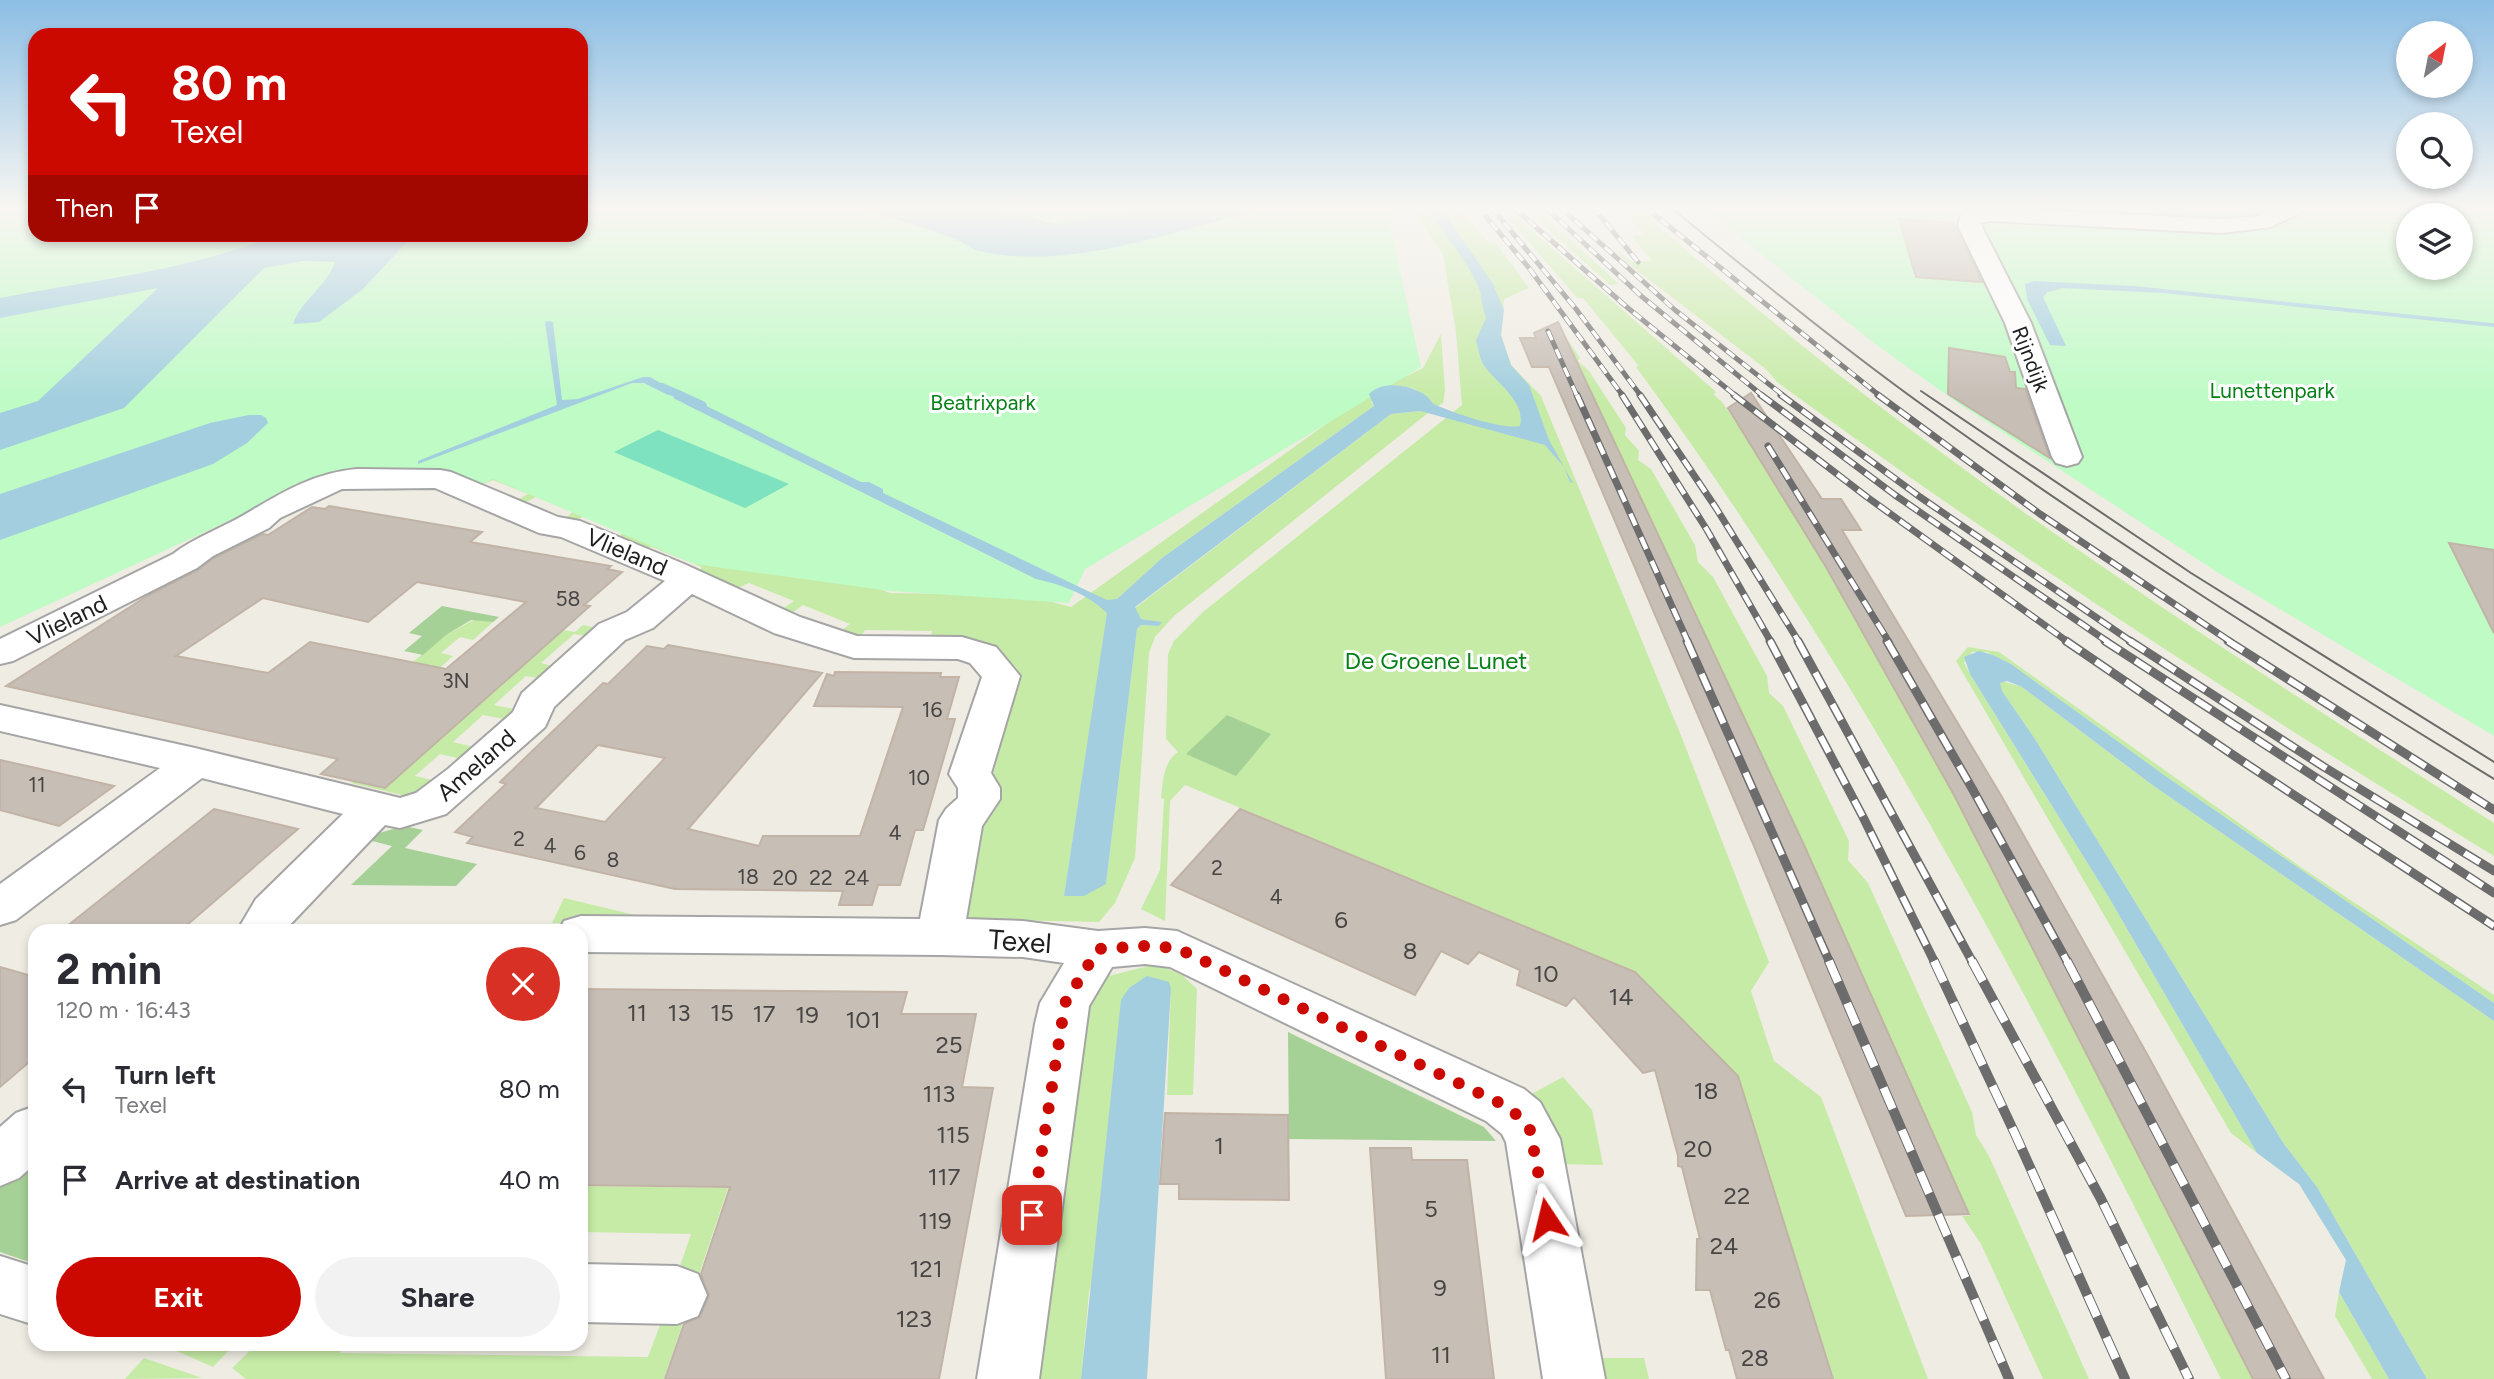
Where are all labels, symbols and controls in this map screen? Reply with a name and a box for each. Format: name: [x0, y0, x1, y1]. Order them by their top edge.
north arrow: [2396, 21, 2473, 98]
map controls: [2396, 21, 2473, 280]
text: 80 m: [171, 53, 287, 112]
icon: left: [56, 56, 147, 147]
button: search: [2396, 112, 2473, 189]
text: Texel: [171, 113, 244, 151]
icon: arrive: [128, 189, 166, 227]
text: Then: [56, 192, 114, 224]
button: layers: [2396, 203, 2473, 280]
street label: Rijndijk: [2007, 323, 2055, 396]
park label: Lunettenpark: [2209, 378, 2335, 403]
park label: Beatrixpark: [930, 390, 1036, 415]
street label: Vlieland: [582, 522, 672, 582]
house number: 58: [556, 586, 580, 611]
street label: Vlieland: [22, 588, 112, 652]
park label: De Groene Lunet: [1345, 646, 1527, 675]
house number: 3N: [442, 668, 470, 693]
house number: 16: [922, 697, 942, 722]
street label: Ameland: [431, 723, 521, 807]
house number: 10: [908, 765, 930, 790]
house number: 11: [28, 772, 46, 797]
house number: 4: [888, 820, 902, 845]
house number: 2: [513, 826, 525, 851]
house number: 4: [543, 833, 557, 858]
house number: 6: [574, 840, 586, 865]
house number: 8: [607, 847, 619, 872]
house number: 2: [1211, 855, 1223, 880]
house number: 18: [737, 864, 759, 889]
house number: 20: [772, 865, 798, 890]
house number: 22: [809, 865, 833, 890]
house number: 24: [845, 865, 869, 890]
house number: 4: [1269, 884, 1283, 909]
house number: 6: [1334, 905, 1348, 934]
street label: Texel: [987, 922, 1053, 960]
house number: 8: [1403, 936, 1417, 965]
text: 2 min: [56, 944, 162, 995]
button: close: [486, 947, 560, 1021]
house number: 10: [1533, 959, 1559, 988]
house number: 14: [1609, 982, 1633, 1011]
text: 120 m · 16:43: [56, 996, 191, 1024]
house number: 11: [627, 998, 647, 1027]
house number: 13: [668, 998, 690, 1027]
house number: 15: [710, 998, 734, 1027]
house number: 17: [753, 999, 776, 1028]
house number: 19: [795, 1000, 819, 1029]
house number: 101: [845, 1005, 881, 1034]
house number: 25: [935, 1030, 963, 1059]
text: Turn left: [115, 1059, 216, 1091]
icon: left: [56, 1070, 94, 1108]
text: 80 m: [499, 1073, 560, 1105]
house number: 18: [1694, 1076, 1718, 1105]
house number: 113: [923, 1079, 955, 1108]
text: Texel: [115, 1091, 167, 1119]
house number: 115: [936, 1120, 970, 1149]
house number: 1: [1214, 1131, 1224, 1160]
house number: 20: [1684, 1134, 1712, 1163]
icon: arrive: [56, 1161, 94, 1199]
house number: 117: [928, 1162, 960, 1191]
text: Arrive at destination: [115, 1164, 360, 1196]
text: 40 m: [499, 1164, 560, 1196]
house number: 22: [1724, 1181, 1750, 1210]
position arrow: [1510, 1182, 1584, 1256]
pin: [1002, 1185, 1062, 1245]
house number: 5: [1424, 1194, 1438, 1223]
icon: arrive: [1013, 1196, 1051, 1234]
house number: 119: [918, 1206, 952, 1235]
house number: 24: [1710, 1231, 1738, 1260]
house number: 121: [909, 1254, 943, 1283]
button: Exit: [56, 1257, 301, 1337]
button: Share: [315, 1257, 560, 1337]
house number: 9: [1433, 1273, 1447, 1302]
house number: 26: [1754, 1285, 1781, 1314]
house number: 123: [896, 1304, 932, 1333]
house number: 11: [1431, 1340, 1451, 1369]
house number: 28: [1741, 1343, 1769, 1372]

